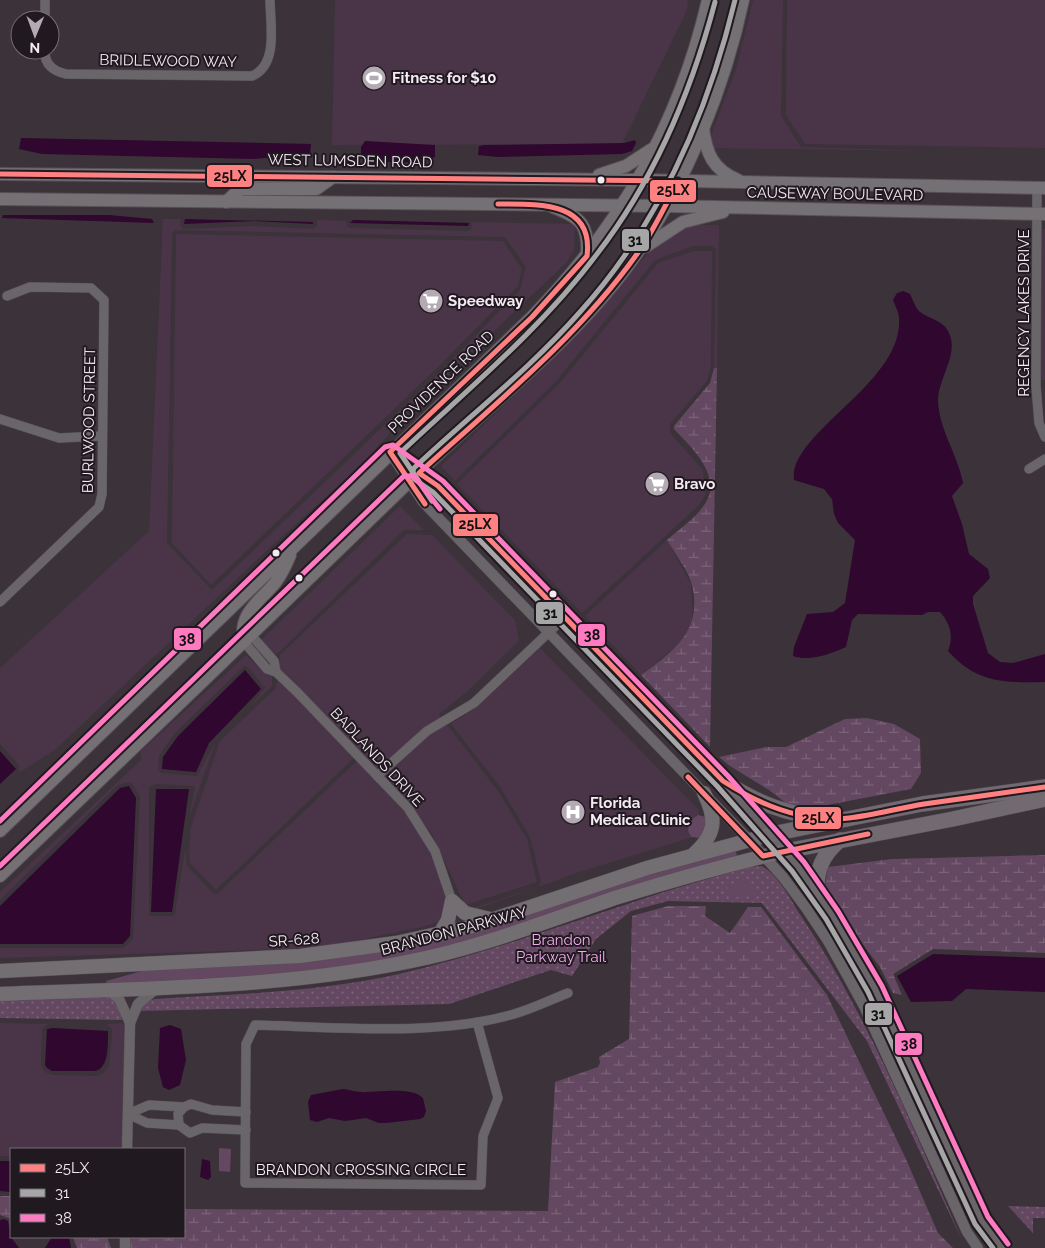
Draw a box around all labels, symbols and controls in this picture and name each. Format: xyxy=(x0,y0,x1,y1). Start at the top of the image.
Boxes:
north arrow xyxy=(10,10,60,60)
text: N xyxy=(29,40,40,56)
street label: BRIDLEWOOD WAY xyxy=(99,51,237,71)
sports icon: Fitness for $10 xyxy=(361,65,387,91)
place label: Fitness for $10 xyxy=(392,69,496,87)
street label: WEST LUMSDEN ROAD xyxy=(267,151,433,171)
line badge: 25LX xyxy=(206,164,253,188)
text: 25LX xyxy=(214,168,247,184)
unlabelled marker xyxy=(596,175,606,185)
line badge: 25LX xyxy=(649,179,697,203)
text: 25LX xyxy=(657,182,690,198)
street label: CAUSEWAY BOULEVARD xyxy=(747,183,924,205)
line badge: 31 xyxy=(621,228,650,252)
street label: REGENCY LAKES DRIVE xyxy=(1015,229,1033,397)
text: 31 xyxy=(628,232,642,248)
supermarket icon: Speedway xyxy=(418,288,444,314)
place label: Speedway xyxy=(448,292,524,310)
street label: PROVIDENCE ROAD xyxy=(384,327,498,437)
street label: BURLWOOD STREET xyxy=(79,347,99,493)
supermarket icon: Bravo xyxy=(644,471,670,497)
place label: Bravo xyxy=(674,475,715,493)
line badge: 25LX xyxy=(452,513,499,537)
text: 25LX xyxy=(459,516,492,532)
unlabelled marker xyxy=(271,548,281,558)
unlabelled marker xyxy=(294,573,304,583)
unlabelled marker xyxy=(548,589,558,599)
line badge: 31 xyxy=(535,601,564,625)
text: 31 xyxy=(543,605,557,621)
line badge: 38 xyxy=(577,623,606,647)
line badge: 38 xyxy=(173,627,202,651)
text: 38 xyxy=(584,627,600,643)
text: 38 xyxy=(179,631,195,647)
street label: BADLANDS DRIVE xyxy=(327,704,427,810)
place label: Florida Medical Clinic xyxy=(590,794,691,829)
hospital icon: Florida Medical Clinic xyxy=(560,799,586,825)
line badge: 25LX xyxy=(794,806,842,830)
text: 25LX xyxy=(802,810,835,826)
street label: BRANDON PARKWAY xyxy=(379,903,529,959)
street label: SR-628 xyxy=(268,929,320,951)
park label: Brandon Parkway Trail xyxy=(516,931,607,966)
line badge: 31 xyxy=(864,1002,893,1026)
text: 31 xyxy=(871,1006,885,1022)
line badge: 38 xyxy=(894,1032,923,1056)
text: 38 xyxy=(901,1036,917,1052)
legend xyxy=(10,1148,185,1238)
text: 25LX xyxy=(55,1159,90,1177)
street label: BRANDON CROSSING CIRCLE xyxy=(256,1161,466,1179)
text: 31 xyxy=(55,1184,70,1202)
text: 38 xyxy=(55,1209,72,1227)

